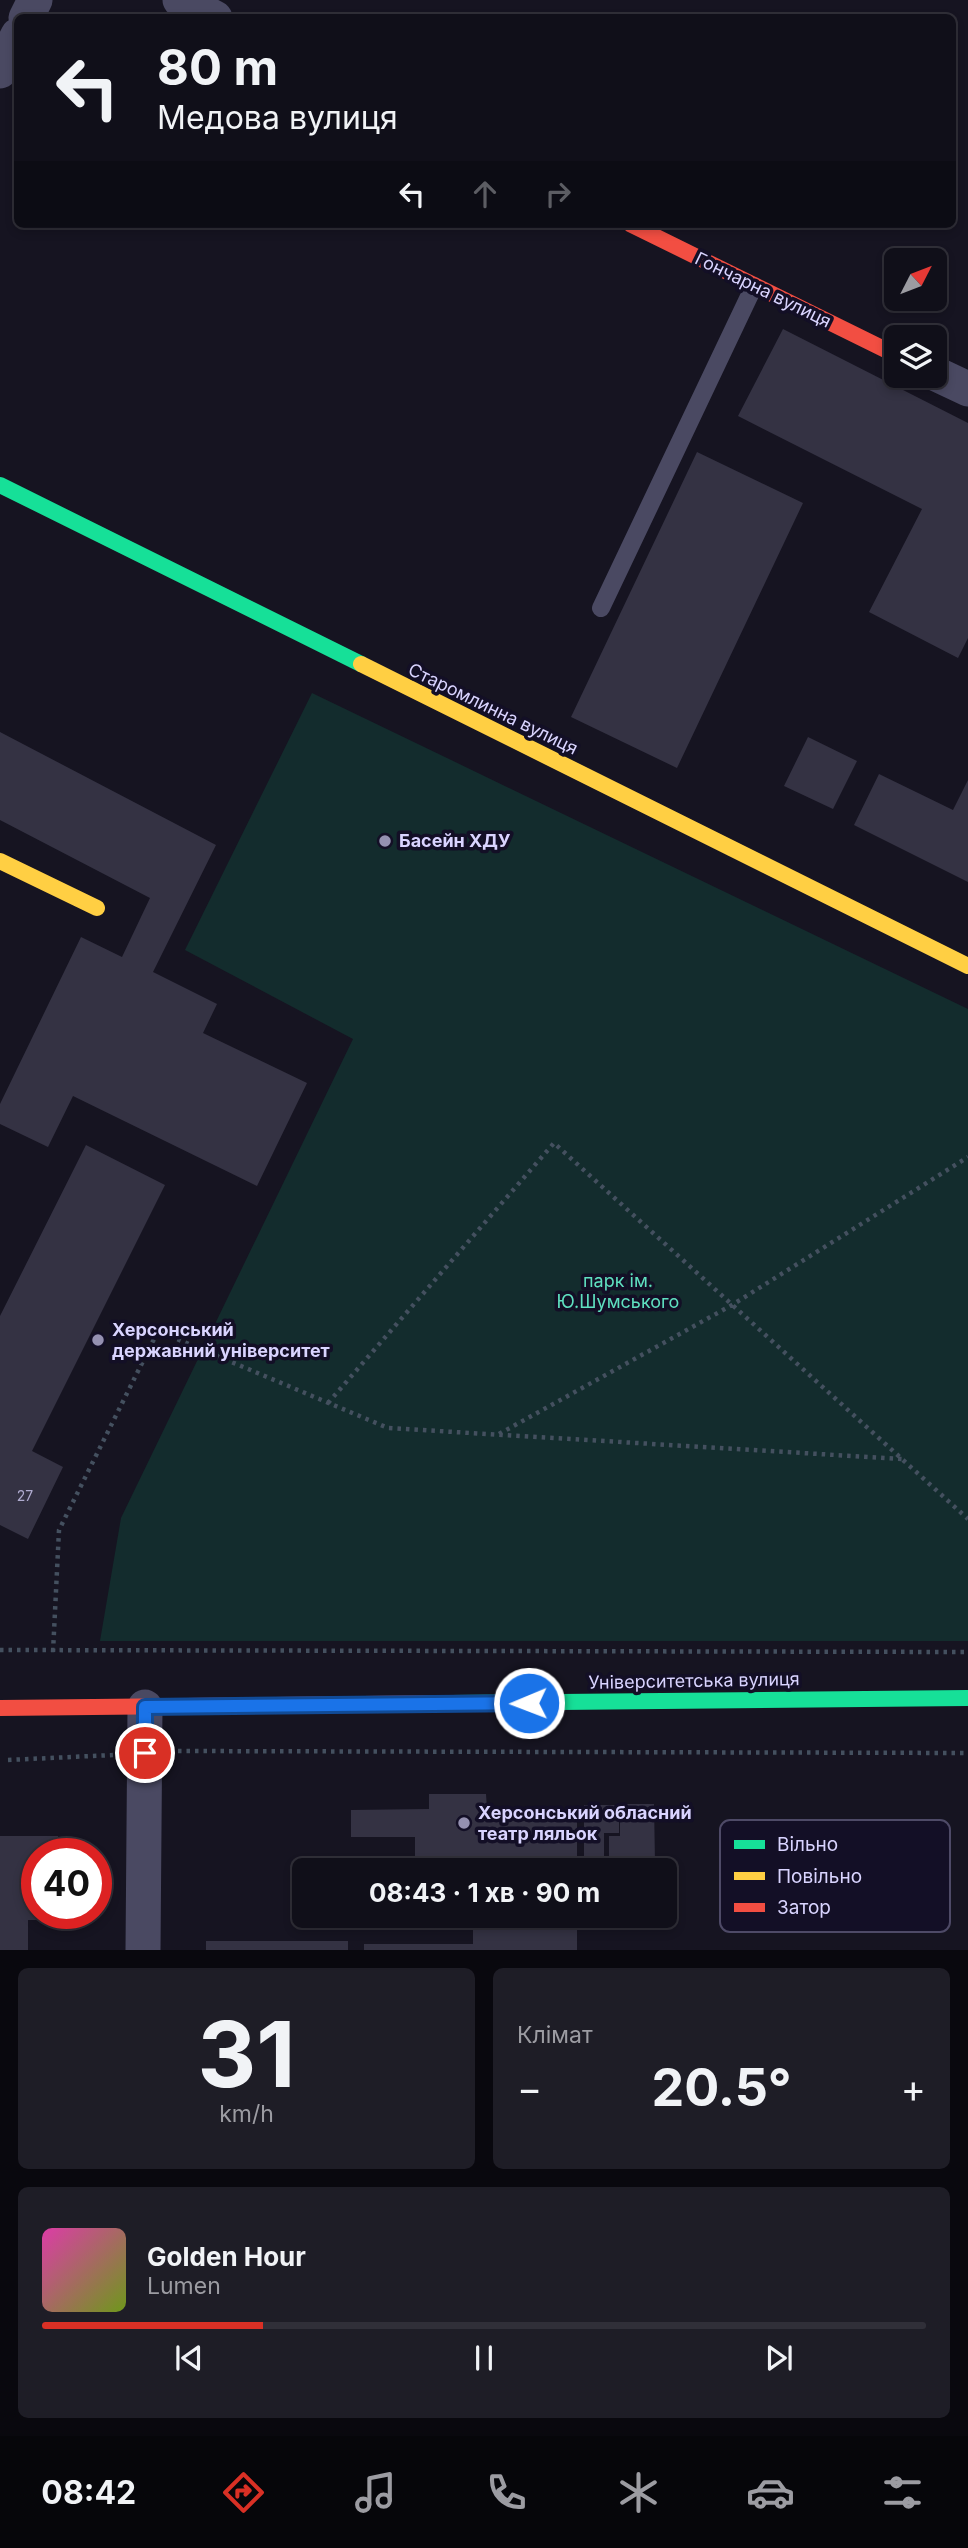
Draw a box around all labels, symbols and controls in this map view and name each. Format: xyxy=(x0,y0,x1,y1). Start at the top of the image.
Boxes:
text: 80 m xyxy=(157,38,278,97)
icon: left xyxy=(42,42,133,133)
text: Медова вулиця xyxy=(157,98,398,137)
icon: left xyxy=(393,175,431,213)
icon: ahead xyxy=(466,175,504,213)
icon: right xyxy=(539,175,577,213)
street label: Гончарна вулиця xyxy=(692,247,835,332)
north arrow xyxy=(884,248,947,312)
map controls xyxy=(884,248,947,388)
button: layers xyxy=(884,325,947,388)
street label: Старомлинна вулиця xyxy=(405,658,581,759)
place label: Басейн ХДУ xyxy=(399,830,511,851)
marker: Басейн ХДУ xyxy=(377,833,393,849)
park label: парк ім. Ю.Шумського xyxy=(557,1270,679,1312)
place label: Херсонський державний університет xyxy=(112,1319,330,1361)
marker: Херсонський державний університет xyxy=(90,1332,106,1348)
house number: 27 xyxy=(17,1487,33,1504)
position arrow xyxy=(492,1666,566,1740)
street label: Університетська вулиця xyxy=(588,1668,800,1693)
pin xyxy=(115,1723,175,1783)
icon: arrive xyxy=(126,1734,164,1772)
place label: Херсонський обласний театр ляльок xyxy=(478,1802,692,1844)
marker: Херсонський обласний театр ляльок xyxy=(456,1815,472,1831)
legend xyxy=(720,1820,950,1932)
text: Вільно xyxy=(777,1833,838,1856)
speed limit sign: 40 xyxy=(21,1838,112,1929)
text: Повільно xyxy=(777,1865,862,1888)
text: 08:43 · 1 хв · 90 m xyxy=(369,1877,600,1908)
text: Затор xyxy=(777,1896,831,1919)
text: 31 xyxy=(198,1999,295,2109)
text: Клімат xyxy=(517,2021,593,2049)
text: 20.5° xyxy=(651,2056,792,2119)
text: − xyxy=(517,2065,542,2111)
text: + xyxy=(901,2065,926,2111)
text: km/h xyxy=(219,2100,274,2128)
text: Golden Hour xyxy=(147,2241,306,2272)
text: Lumen xyxy=(147,2272,221,2300)
icon: previous xyxy=(170,2339,208,2377)
icon: pause xyxy=(465,2339,503,2377)
icon: next xyxy=(760,2339,798,2377)
icon: directions xyxy=(219,2468,268,2517)
icon: music xyxy=(351,2468,400,2517)
icon: phone xyxy=(482,2468,531,2517)
icon: climate xyxy=(614,2468,663,2517)
icon: car xyxy=(746,2468,795,2517)
icon: filters xyxy=(878,2468,927,2517)
text: 08:42 xyxy=(41,2473,136,2512)

